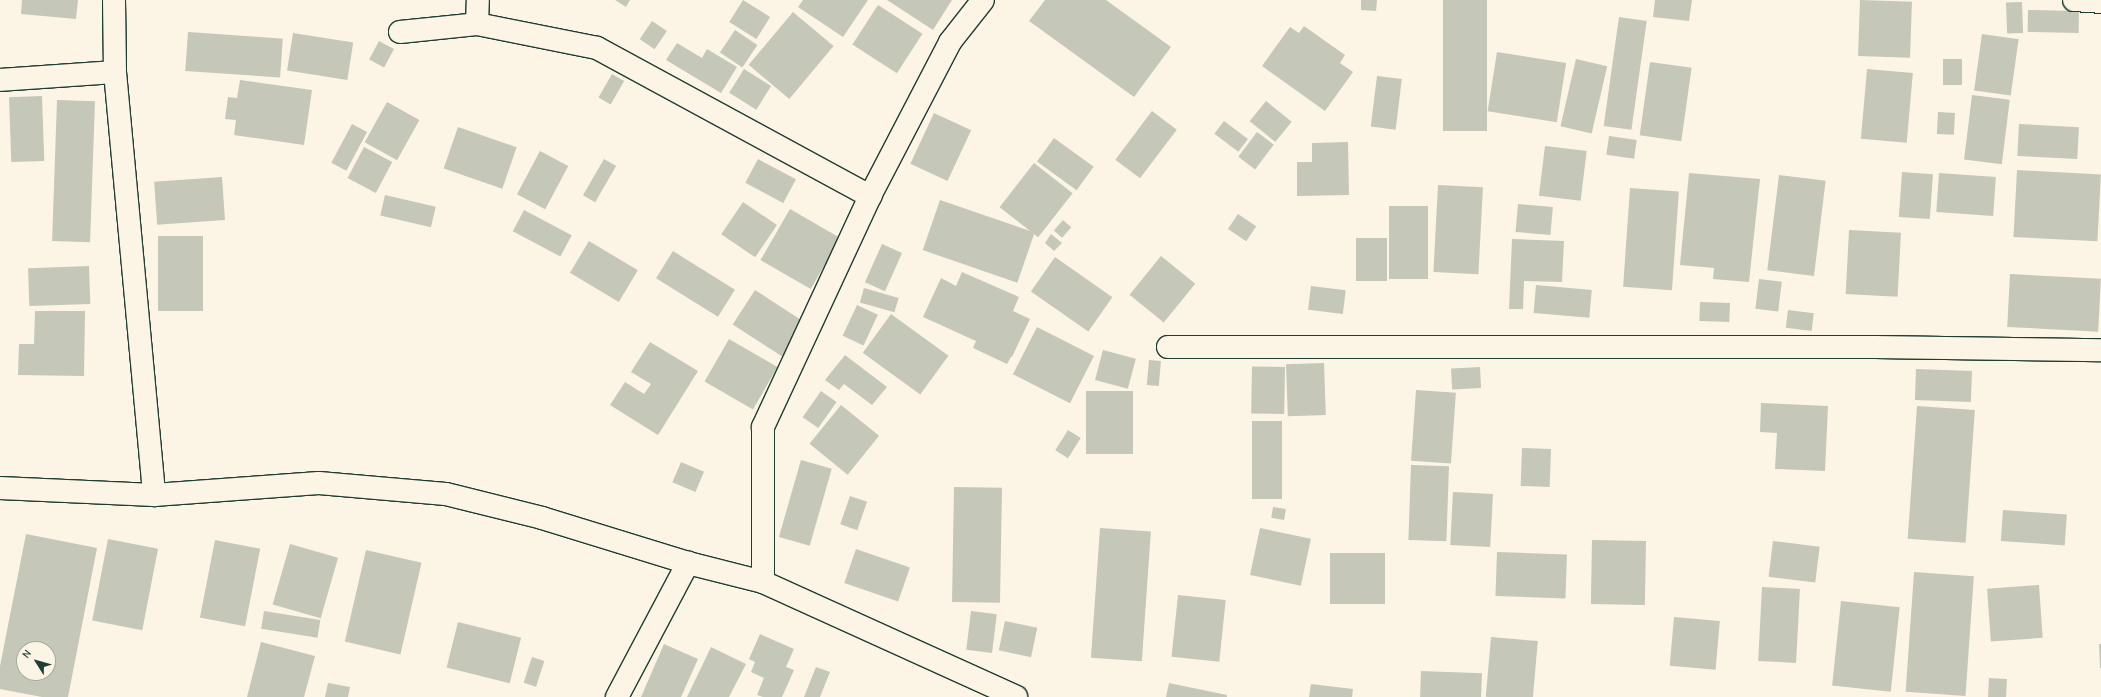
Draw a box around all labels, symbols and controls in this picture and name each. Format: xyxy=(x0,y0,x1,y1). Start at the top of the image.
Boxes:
north arrow xyxy=(16,641,56,681)
text: N xyxy=(19,647,34,661)

